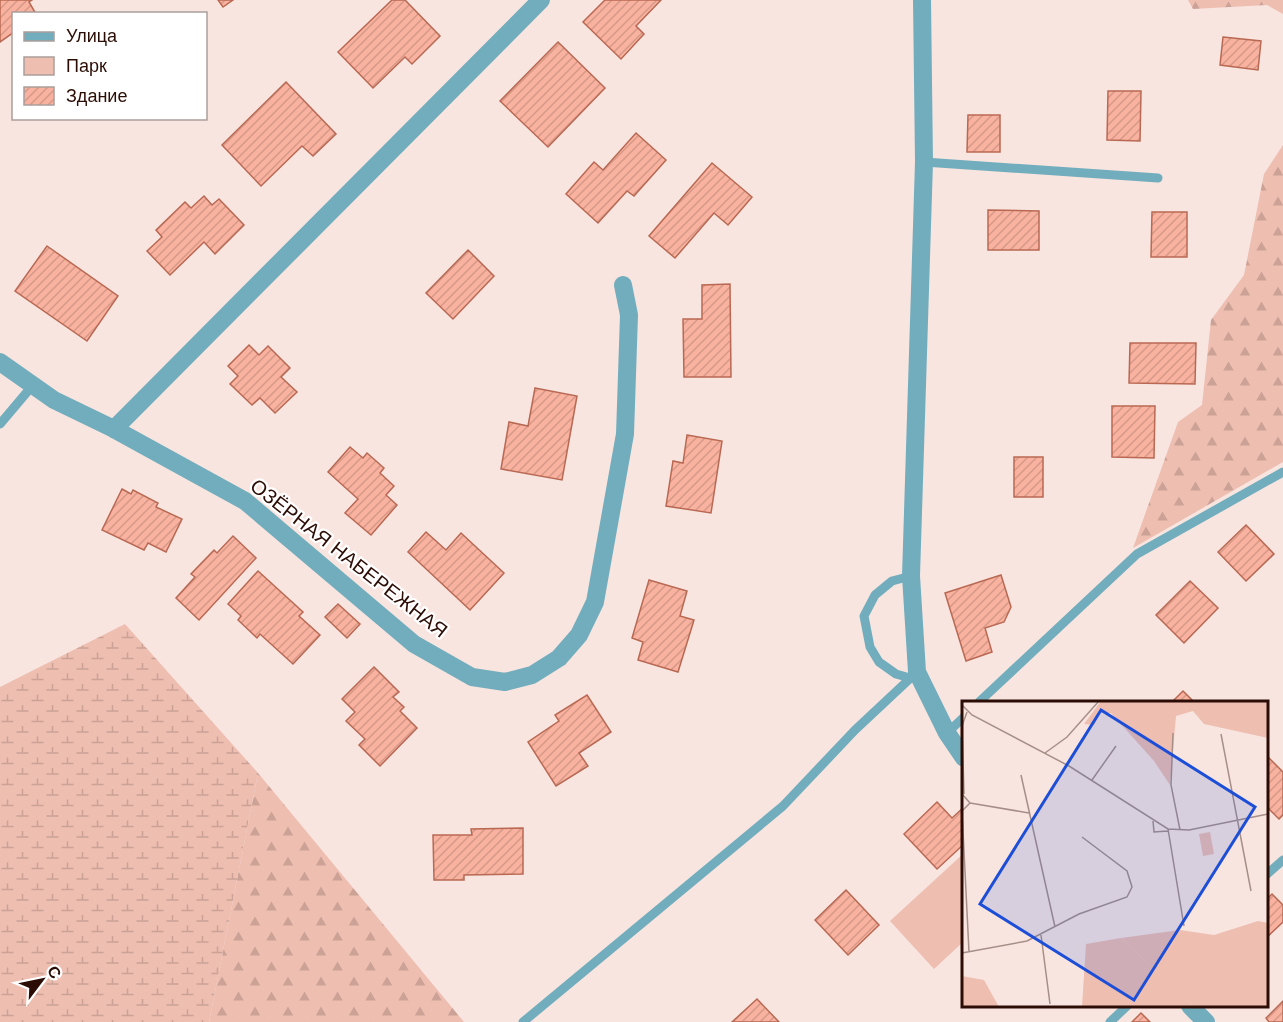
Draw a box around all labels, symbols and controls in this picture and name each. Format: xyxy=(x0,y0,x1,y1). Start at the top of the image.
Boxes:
legend xyxy=(12,12,207,120)
text: Улица xyxy=(66,26,118,46)
text: Парк xyxy=(66,56,107,76)
text: Здание xyxy=(66,86,127,106)
street label: ОЗЁРНАЯ НАБЕРЕЖНАЯ xyxy=(246,474,452,642)
inset map xyxy=(962,701,1268,1007)
north arrow xyxy=(12,950,72,1010)
text: С xyxy=(44,963,65,982)

